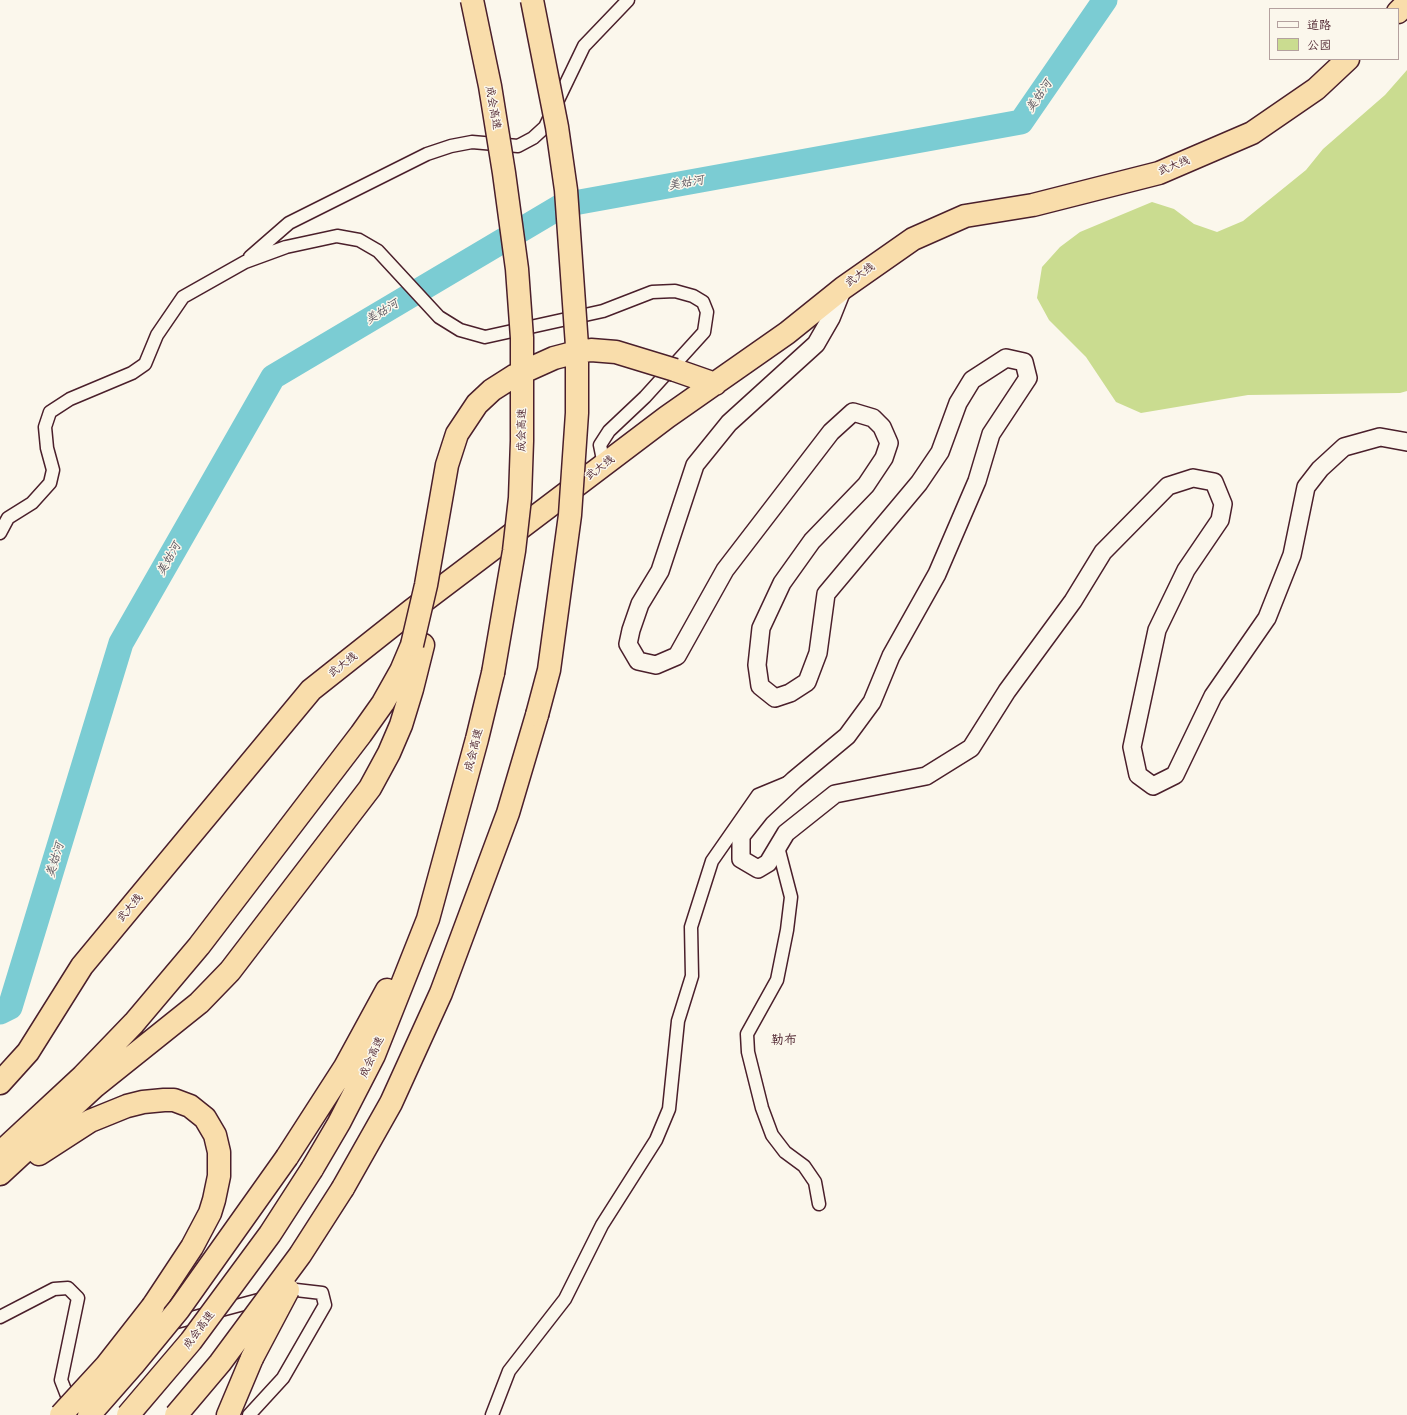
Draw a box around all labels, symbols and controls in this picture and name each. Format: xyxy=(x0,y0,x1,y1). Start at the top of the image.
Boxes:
legend xyxy=(1269,8,1399,60)
text: 道路 xyxy=(1307,15,1331,33)
text: 公园 xyxy=(1307,35,1331,53)
water label: 美姑河 xyxy=(1023,77,1055,115)
street label: 成会高速 xyxy=(483,85,503,131)
street label: 武大线 xyxy=(1156,154,1192,178)
water label: 美姑河 xyxy=(667,173,705,193)
street label: 武大线 xyxy=(843,260,877,290)
water label: 美姑河 xyxy=(363,297,401,327)
street label: 成会高速 xyxy=(515,408,529,452)
street label: 武大线 xyxy=(583,453,617,483)
water label: 美姑河 xyxy=(154,540,184,578)
street label: 武大线 xyxy=(326,650,360,680)
street label: 成会高速 xyxy=(462,727,486,773)
water label: 美姑河 xyxy=(43,841,67,879)
street label: 武大线 xyxy=(114,891,146,925)
district label: 勒布 xyxy=(771,1032,797,1048)
street label: 成会高速 xyxy=(357,1034,387,1080)
street label: 成会高速 xyxy=(180,1308,218,1352)

